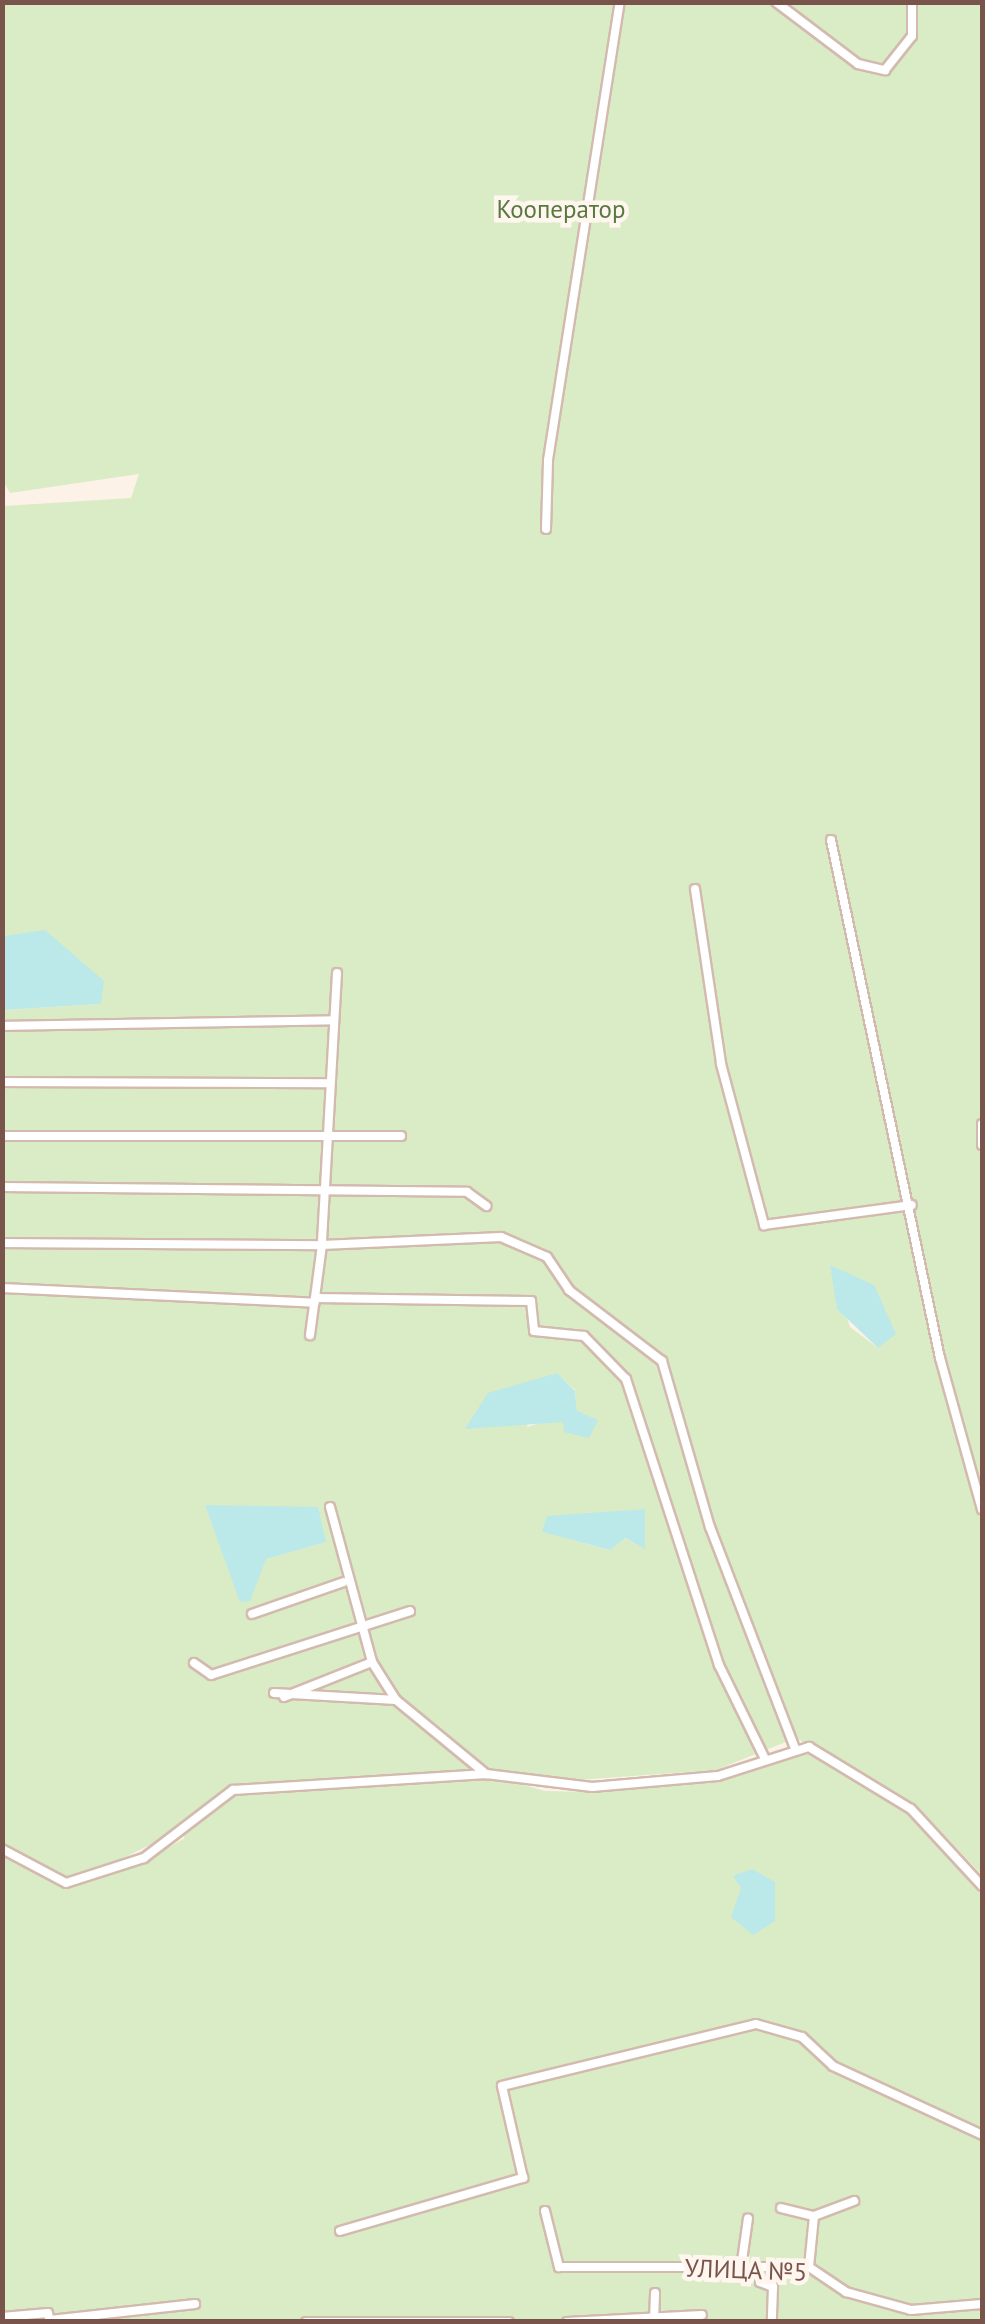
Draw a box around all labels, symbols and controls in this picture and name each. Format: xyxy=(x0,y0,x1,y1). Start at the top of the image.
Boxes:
park label: Кооператор xyxy=(497,194,625,224)
street label: УЛИЦА №5 xyxy=(684,2253,808,2287)

